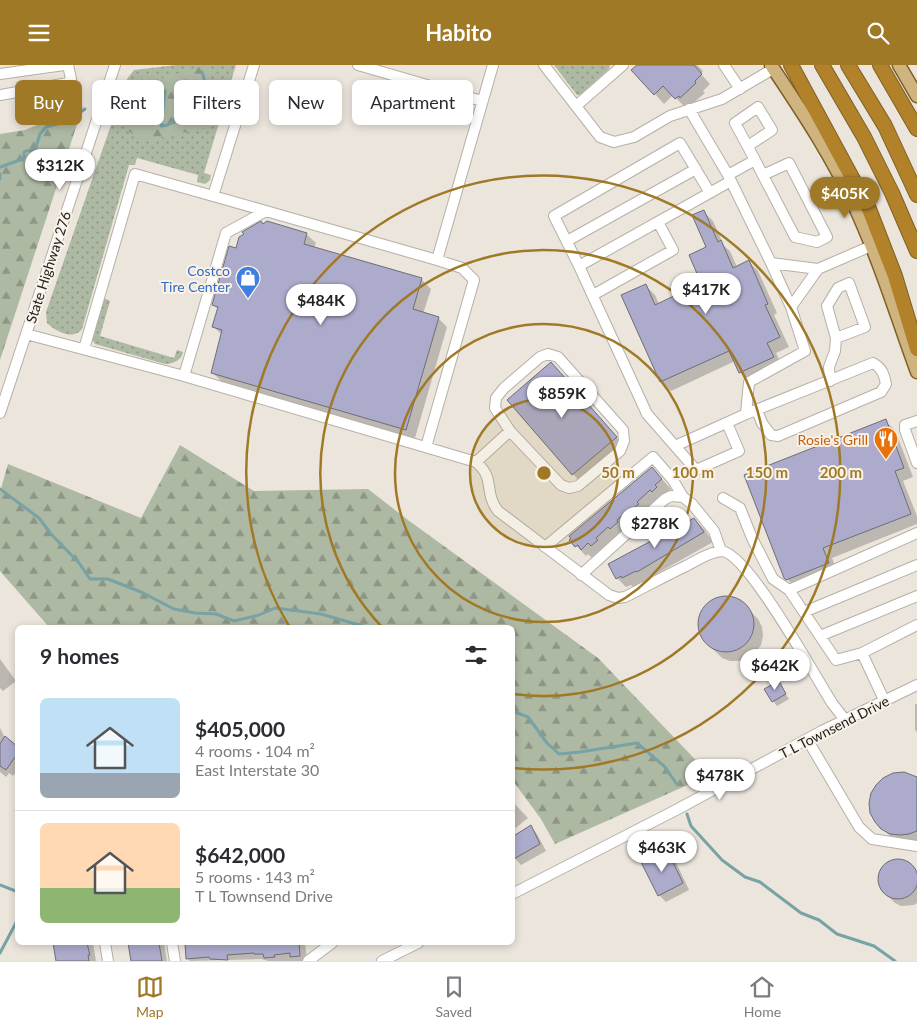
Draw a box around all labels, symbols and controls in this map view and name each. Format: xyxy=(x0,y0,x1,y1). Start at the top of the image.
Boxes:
icon: menu xyxy=(25,19,53,47)
text: Habito xyxy=(425,19,492,46)
icon: search xyxy=(864,19,892,47)
chip: Buy xyxy=(15,80,82,125)
chip: Rent xyxy=(92,80,164,125)
chip: Filters xyxy=(174,80,259,125)
chip: New xyxy=(269,80,342,125)
chip: Apartment xyxy=(352,80,473,125)
pin: $312K xyxy=(25,149,95,191)
text: $312K xyxy=(36,155,84,174)
pin: $405K xyxy=(810,177,880,219)
text: $405K xyxy=(821,183,869,202)
street label: State Highway 276 xyxy=(22,209,74,325)
place label: Costco Tire Center xyxy=(161,262,230,295)
shop icon: Costco Tire Center xyxy=(235,265,261,299)
pin: $417K xyxy=(671,273,741,315)
text: $417K xyxy=(682,279,730,298)
pin: $484K xyxy=(286,283,356,326)
text: $484K xyxy=(297,290,345,309)
pin: $859K xyxy=(527,377,597,419)
text: $859K xyxy=(538,383,586,402)
restaurant icon: Rosie's Grill xyxy=(873,426,899,460)
place label: Rosie's Grill xyxy=(798,431,868,448)
text: 50 m xyxy=(601,463,635,481)
text: 100 m xyxy=(672,463,714,481)
text: 150 m xyxy=(746,463,788,481)
text: 200 m xyxy=(820,463,862,481)
centre of rings xyxy=(535,464,553,482)
pin: $278K xyxy=(620,507,690,549)
text: $278K xyxy=(631,513,679,532)
icon: filters xyxy=(462,641,490,669)
text: 9 homes xyxy=(40,643,119,668)
pin: $642K xyxy=(740,649,810,691)
text: $642K xyxy=(751,655,799,674)
street label: T L Townsend Drive xyxy=(776,692,892,762)
text: $405,000 xyxy=(195,716,285,741)
icon: home xyxy=(80,718,140,778)
text: 4 rooms · 104 m² xyxy=(195,741,315,760)
pin: $478K xyxy=(685,759,755,801)
text: East Interstate 30 xyxy=(195,760,319,779)
text: $478K xyxy=(696,765,744,784)
pin: $463K xyxy=(627,831,697,873)
text: $463K xyxy=(638,837,686,856)
text: $642,000 xyxy=(195,842,285,867)
icon: home xyxy=(80,843,140,903)
text: 5 rooms · 143 m² xyxy=(195,867,315,886)
text: T L Townsend Drive xyxy=(195,886,333,905)
tab: Map xyxy=(136,973,164,1020)
tab: Saved xyxy=(436,973,472,1020)
tab: Home xyxy=(744,973,781,1020)

